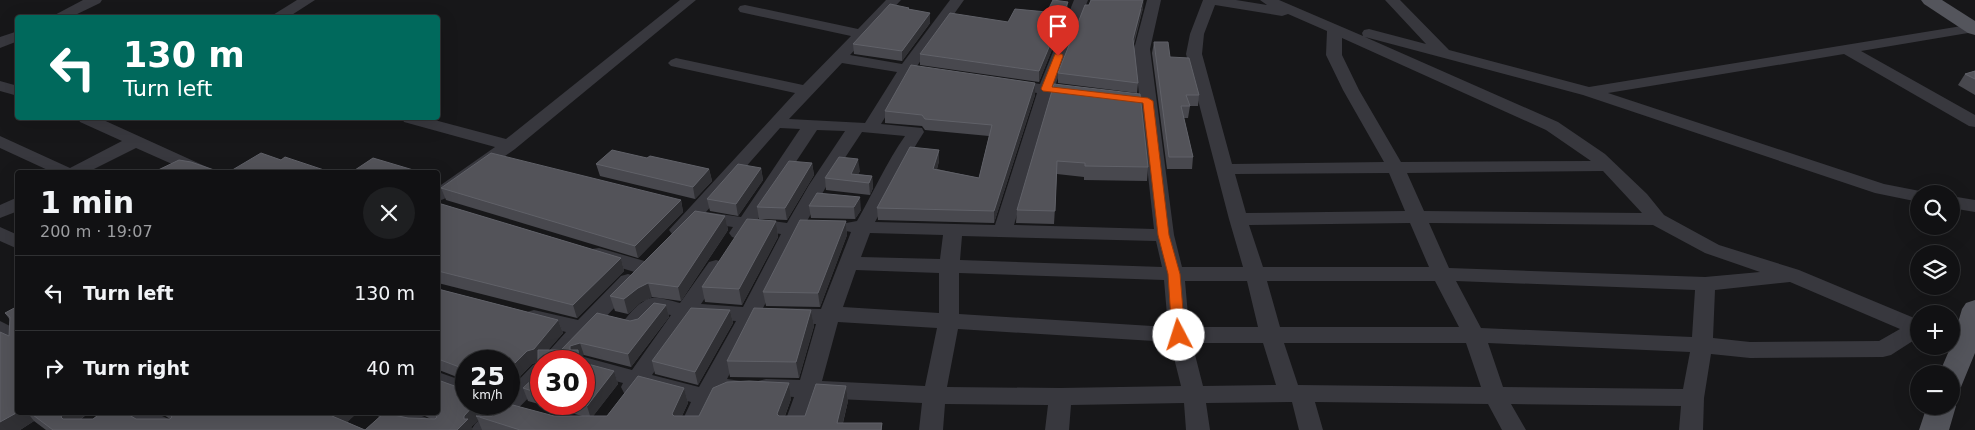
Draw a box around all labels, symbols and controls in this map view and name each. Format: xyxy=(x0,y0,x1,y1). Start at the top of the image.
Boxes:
pin xyxy=(1037,5,1079,56)
icon: arrive xyxy=(1044,12,1072,40)
icon: left xyxy=(40,35,105,100)
text: 130 m xyxy=(123,35,245,75)
text: Turn left xyxy=(123,76,212,101)
text: 1 min xyxy=(40,185,134,220)
map controls xyxy=(1910,185,1960,415)
button: search xyxy=(1910,185,1960,235)
button: close xyxy=(363,187,415,239)
text: 200 m · 19:07 xyxy=(40,222,153,241)
button: layers xyxy=(1910,245,1960,295)
icon: left xyxy=(40,279,68,307)
text: Turn left xyxy=(83,282,174,304)
text: 130 m xyxy=(354,282,415,304)
button: + xyxy=(1910,305,1960,355)
position arrow xyxy=(1152,308,1204,360)
speed limit sign: 30 xyxy=(530,350,595,415)
icon: right xyxy=(40,354,68,382)
text: Turn right xyxy=(83,357,189,379)
text: 40 m xyxy=(366,357,415,379)
text: 25 xyxy=(470,362,505,391)
button: − xyxy=(1910,365,1960,415)
text: km/h xyxy=(472,388,503,402)

